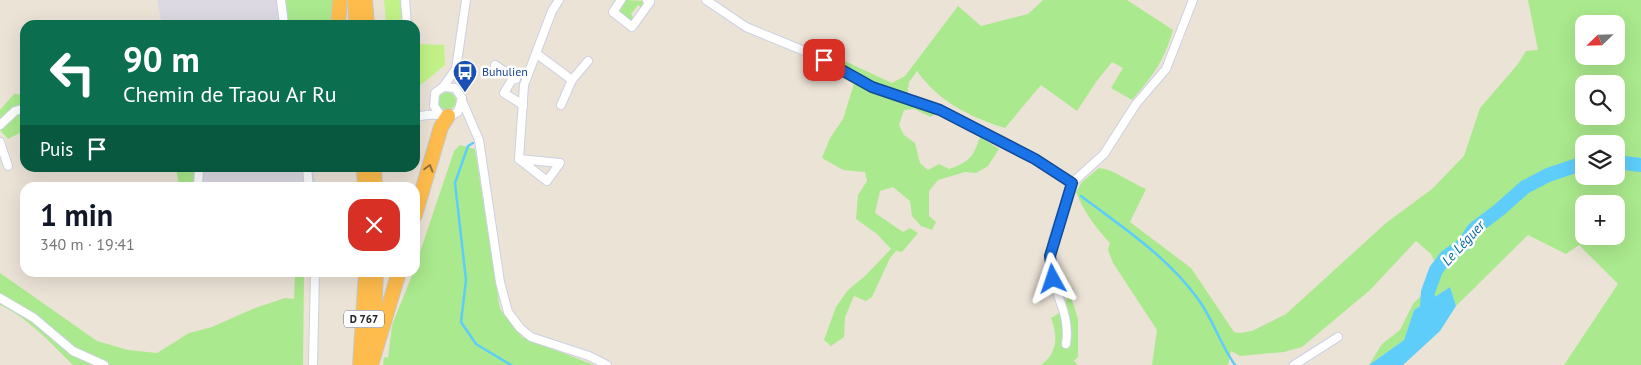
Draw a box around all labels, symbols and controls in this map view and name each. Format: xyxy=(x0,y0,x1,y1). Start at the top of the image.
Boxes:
north arrow xyxy=(1575,15,1625,65)
map controls xyxy=(1575,15,1625,245)
text: 90 m xyxy=(123,36,200,82)
pin xyxy=(803,39,845,81)
icon: left xyxy=(40,40,105,105)
icon: arrive xyxy=(810,46,838,74)
bus stop icon: Buhulien xyxy=(452,59,478,93)
place label: Buhulien xyxy=(482,64,528,79)
button: search xyxy=(1575,75,1625,125)
text: Chemin de Traou Ar Ru xyxy=(123,80,337,108)
icon: arrive xyxy=(83,135,111,163)
button: layers xyxy=(1575,135,1625,185)
text: Puis xyxy=(40,137,73,161)
one-way arrow xyxy=(423,165,433,173)
text: 1 min xyxy=(40,195,113,234)
button: + xyxy=(1575,195,1625,245)
button: close xyxy=(348,199,400,251)
water label: Le Léguer xyxy=(1438,216,1489,269)
text: 340 m · 19:41 xyxy=(40,234,135,254)
position arrow xyxy=(1026,252,1078,304)
road number: D 767 xyxy=(344,310,384,328)

